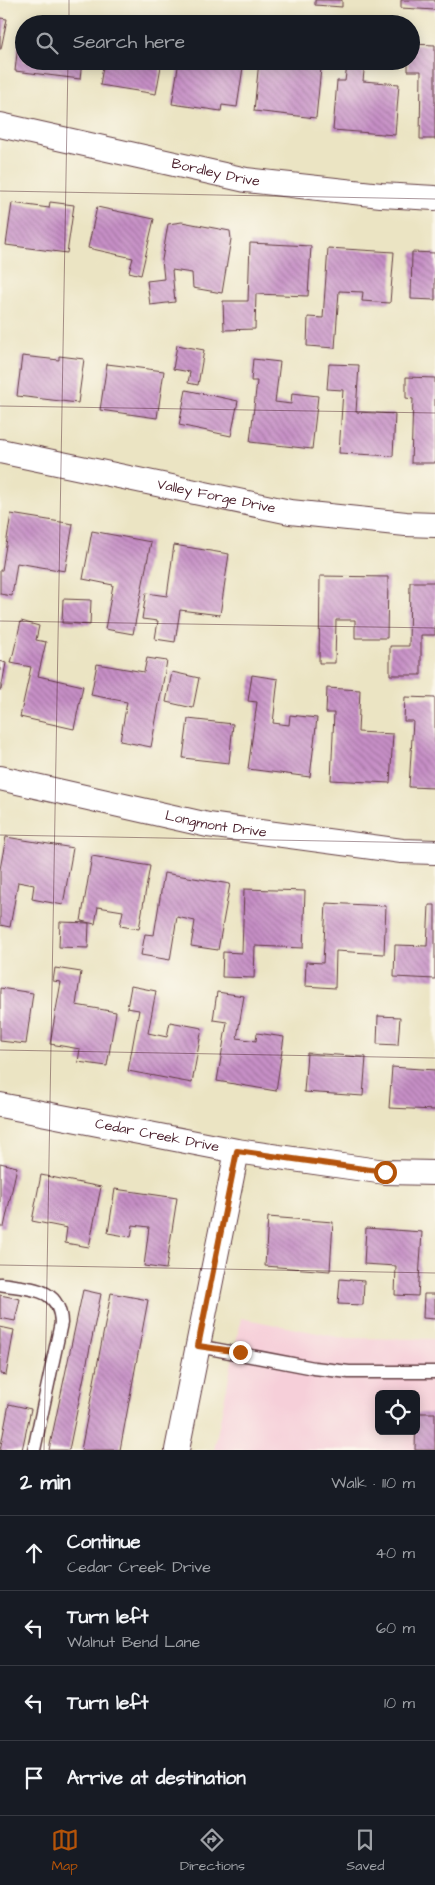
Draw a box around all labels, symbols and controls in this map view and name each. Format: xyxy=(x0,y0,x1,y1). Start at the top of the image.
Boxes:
search box xyxy=(15,15,420,70)
icon: search xyxy=(33,29,61,57)
text: Search here xyxy=(73,29,185,56)
street label: Bordley Drive xyxy=(170,154,261,192)
street label: Valley Forge Drive xyxy=(155,474,278,519)
street label: Longmont Drive xyxy=(163,806,268,843)
street label: Cedar Creek Drive xyxy=(93,1114,221,1157)
route start xyxy=(374,1161,397,1184)
route end xyxy=(229,1341,252,1364)
map controls xyxy=(375,1390,420,1435)
button: locate xyxy=(375,1390,420,1435)
text: 2 min xyxy=(20,1468,70,1497)
text: Walk · 110 m xyxy=(331,1472,415,1494)
text: Continue xyxy=(67,1529,141,1556)
icon: ahead xyxy=(20,1539,48,1567)
text: 40 m xyxy=(375,1542,415,1564)
text: Cedar Creek Drive xyxy=(67,1556,211,1578)
text: Turn left xyxy=(67,1604,148,1631)
icon: left xyxy=(20,1614,48,1642)
text: 60 m xyxy=(376,1617,415,1639)
text: Walnut Bend Lane xyxy=(67,1631,200,1653)
icon: left xyxy=(20,1689,48,1717)
text: Turn left xyxy=(67,1690,148,1717)
text: 10 m xyxy=(384,1692,415,1714)
icon: arrive xyxy=(20,1764,48,1792)
text: Arrive at destination xyxy=(67,1765,246,1792)
tab: Map xyxy=(51,1826,79,1876)
tab: Directions xyxy=(180,1826,245,1876)
tab: Saved xyxy=(346,1826,384,1876)

